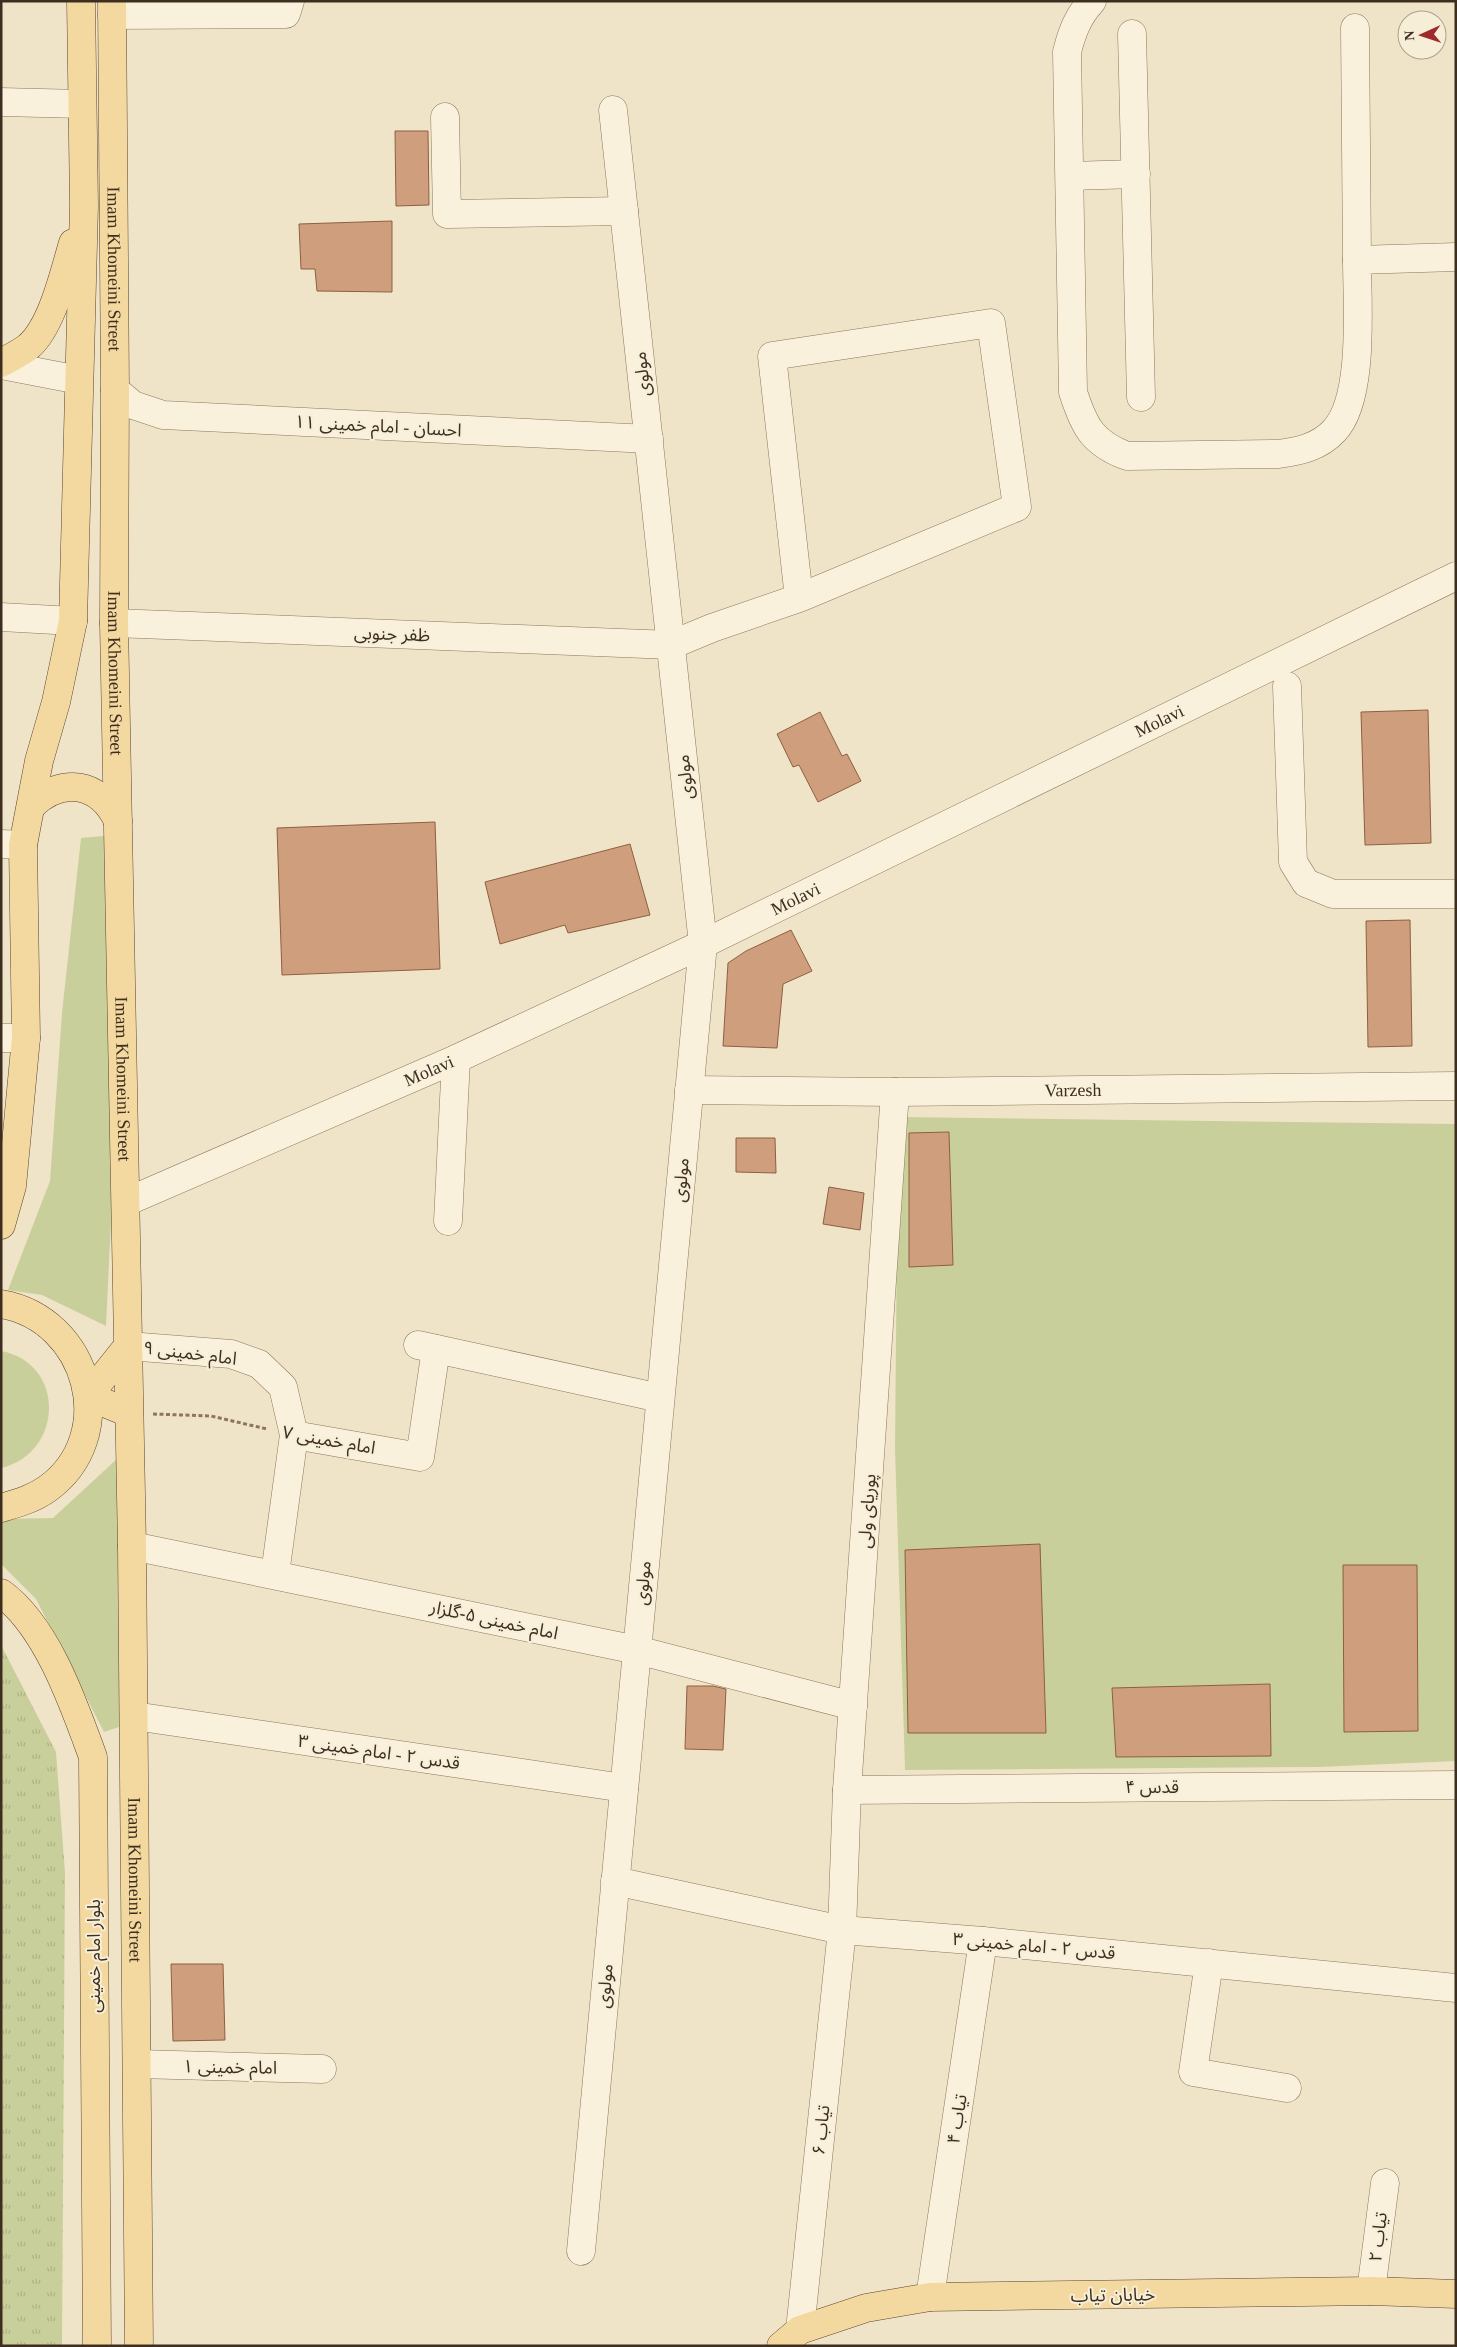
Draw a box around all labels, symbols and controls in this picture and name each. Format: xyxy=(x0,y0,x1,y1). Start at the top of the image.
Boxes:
north arrow xyxy=(1397,10,1447,60)
text: N xyxy=(1402,30,1417,41)
street label: Imam Khomeini Street xyxy=(103,186,125,352)
street label: مولوی xyxy=(630,351,655,397)
street label: احسان - امام خمینی ۱۱ xyxy=(294,412,462,444)
street label: Imam Khomeini Street xyxy=(104,590,127,756)
street label: ظفر جنوبی xyxy=(354,623,430,646)
street label: Molavi xyxy=(1132,701,1187,741)
street label: مولوی xyxy=(673,754,698,800)
street label: Molavi xyxy=(768,878,823,919)
street label: Imam Khomeini Street xyxy=(111,996,134,1162)
street label: Molavi xyxy=(401,1051,457,1090)
street label: Varzesh xyxy=(1044,1080,1102,1100)
street label: مولوی xyxy=(669,1157,694,1203)
street label: امام خمینی ۹ xyxy=(142,1337,238,1373)
street label: امام خمینی ۷ xyxy=(280,1422,377,1462)
street label: پوریای ولی xyxy=(854,1473,881,1549)
street label: مولوی xyxy=(631,1560,656,1606)
street label: امام خمینی ۵-گلزار xyxy=(426,1596,560,1647)
street label: قدس ۲ - امام خمینی ۳ xyxy=(296,1731,461,1777)
street label: قدس ۴ xyxy=(1125,1777,1179,1798)
street label: Imam Khomeini Street xyxy=(124,1797,146,1962)
street label: بلوار امام خمینی xyxy=(84,1899,108,2013)
street label: قدس ۲ - امام خمینی ۳ xyxy=(951,1929,1116,1967)
street label: مولوی xyxy=(593,1963,618,2009)
street label: امام خمینی ۱ xyxy=(183,2056,277,2082)
street label: تیاب ۴ xyxy=(943,2093,971,2145)
street label: تیاب ۶ xyxy=(808,2104,834,2156)
street label: تیاب ۲ xyxy=(1365,2211,1391,2263)
street label: خیابان تیاب xyxy=(1070,2284,1156,2307)

